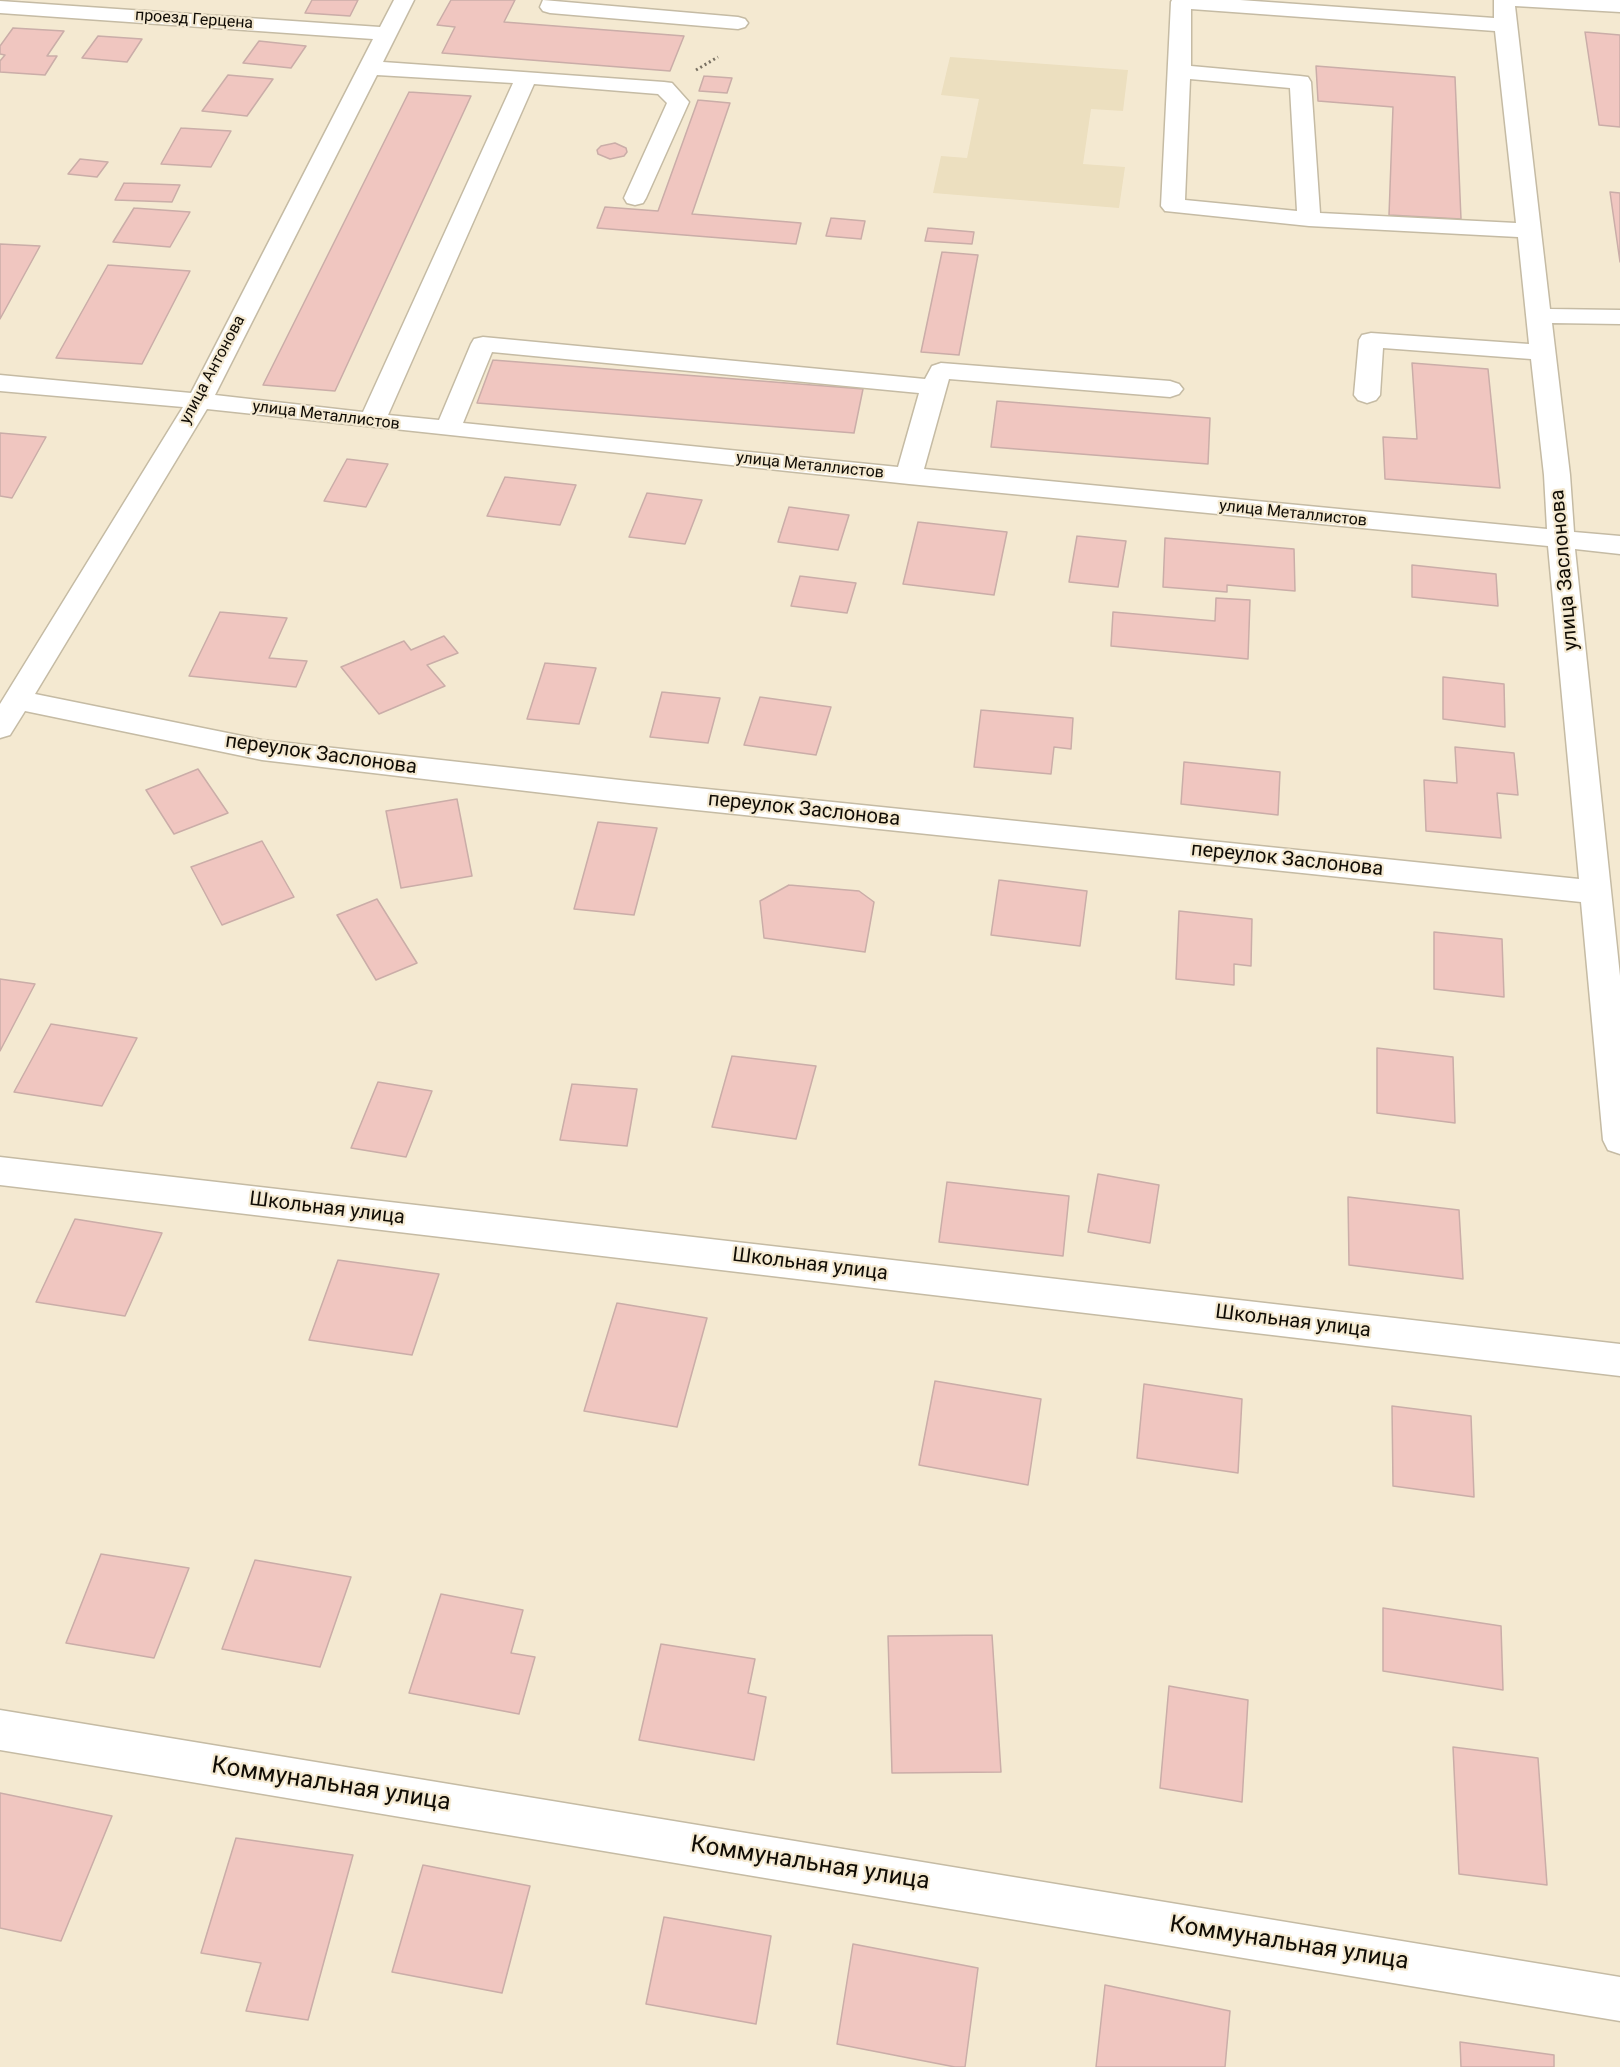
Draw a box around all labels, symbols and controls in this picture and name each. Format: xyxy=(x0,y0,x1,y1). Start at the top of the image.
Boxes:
street label: проезд Герцена xyxy=(134,6,254,34)
street label: улица Антонова xyxy=(176,312,250,428)
street label: улица Металлистов xyxy=(251,397,401,435)
street label: улица Металлистов xyxy=(735,449,885,483)
street label: улица Заслонова xyxy=(1546,489,1584,651)
street label: улица Металлистов xyxy=(1218,497,1368,531)
street label: переулок Заслонова xyxy=(224,730,418,780)
street label: переулок Заслонова xyxy=(707,788,901,832)
street label: переулок Заслонова xyxy=(1190,838,1384,882)
street label: Школьная улица xyxy=(248,1188,406,1230)
street label: Школьная улица xyxy=(731,1244,889,1286)
street label: Школьная улица xyxy=(1214,1301,1372,1343)
street label: Коммунальная улица xyxy=(210,1752,452,1818)
street label: Коммунальная улица xyxy=(689,1831,931,1897)
street label: Коммунальная улица xyxy=(1168,1911,1410,1977)

